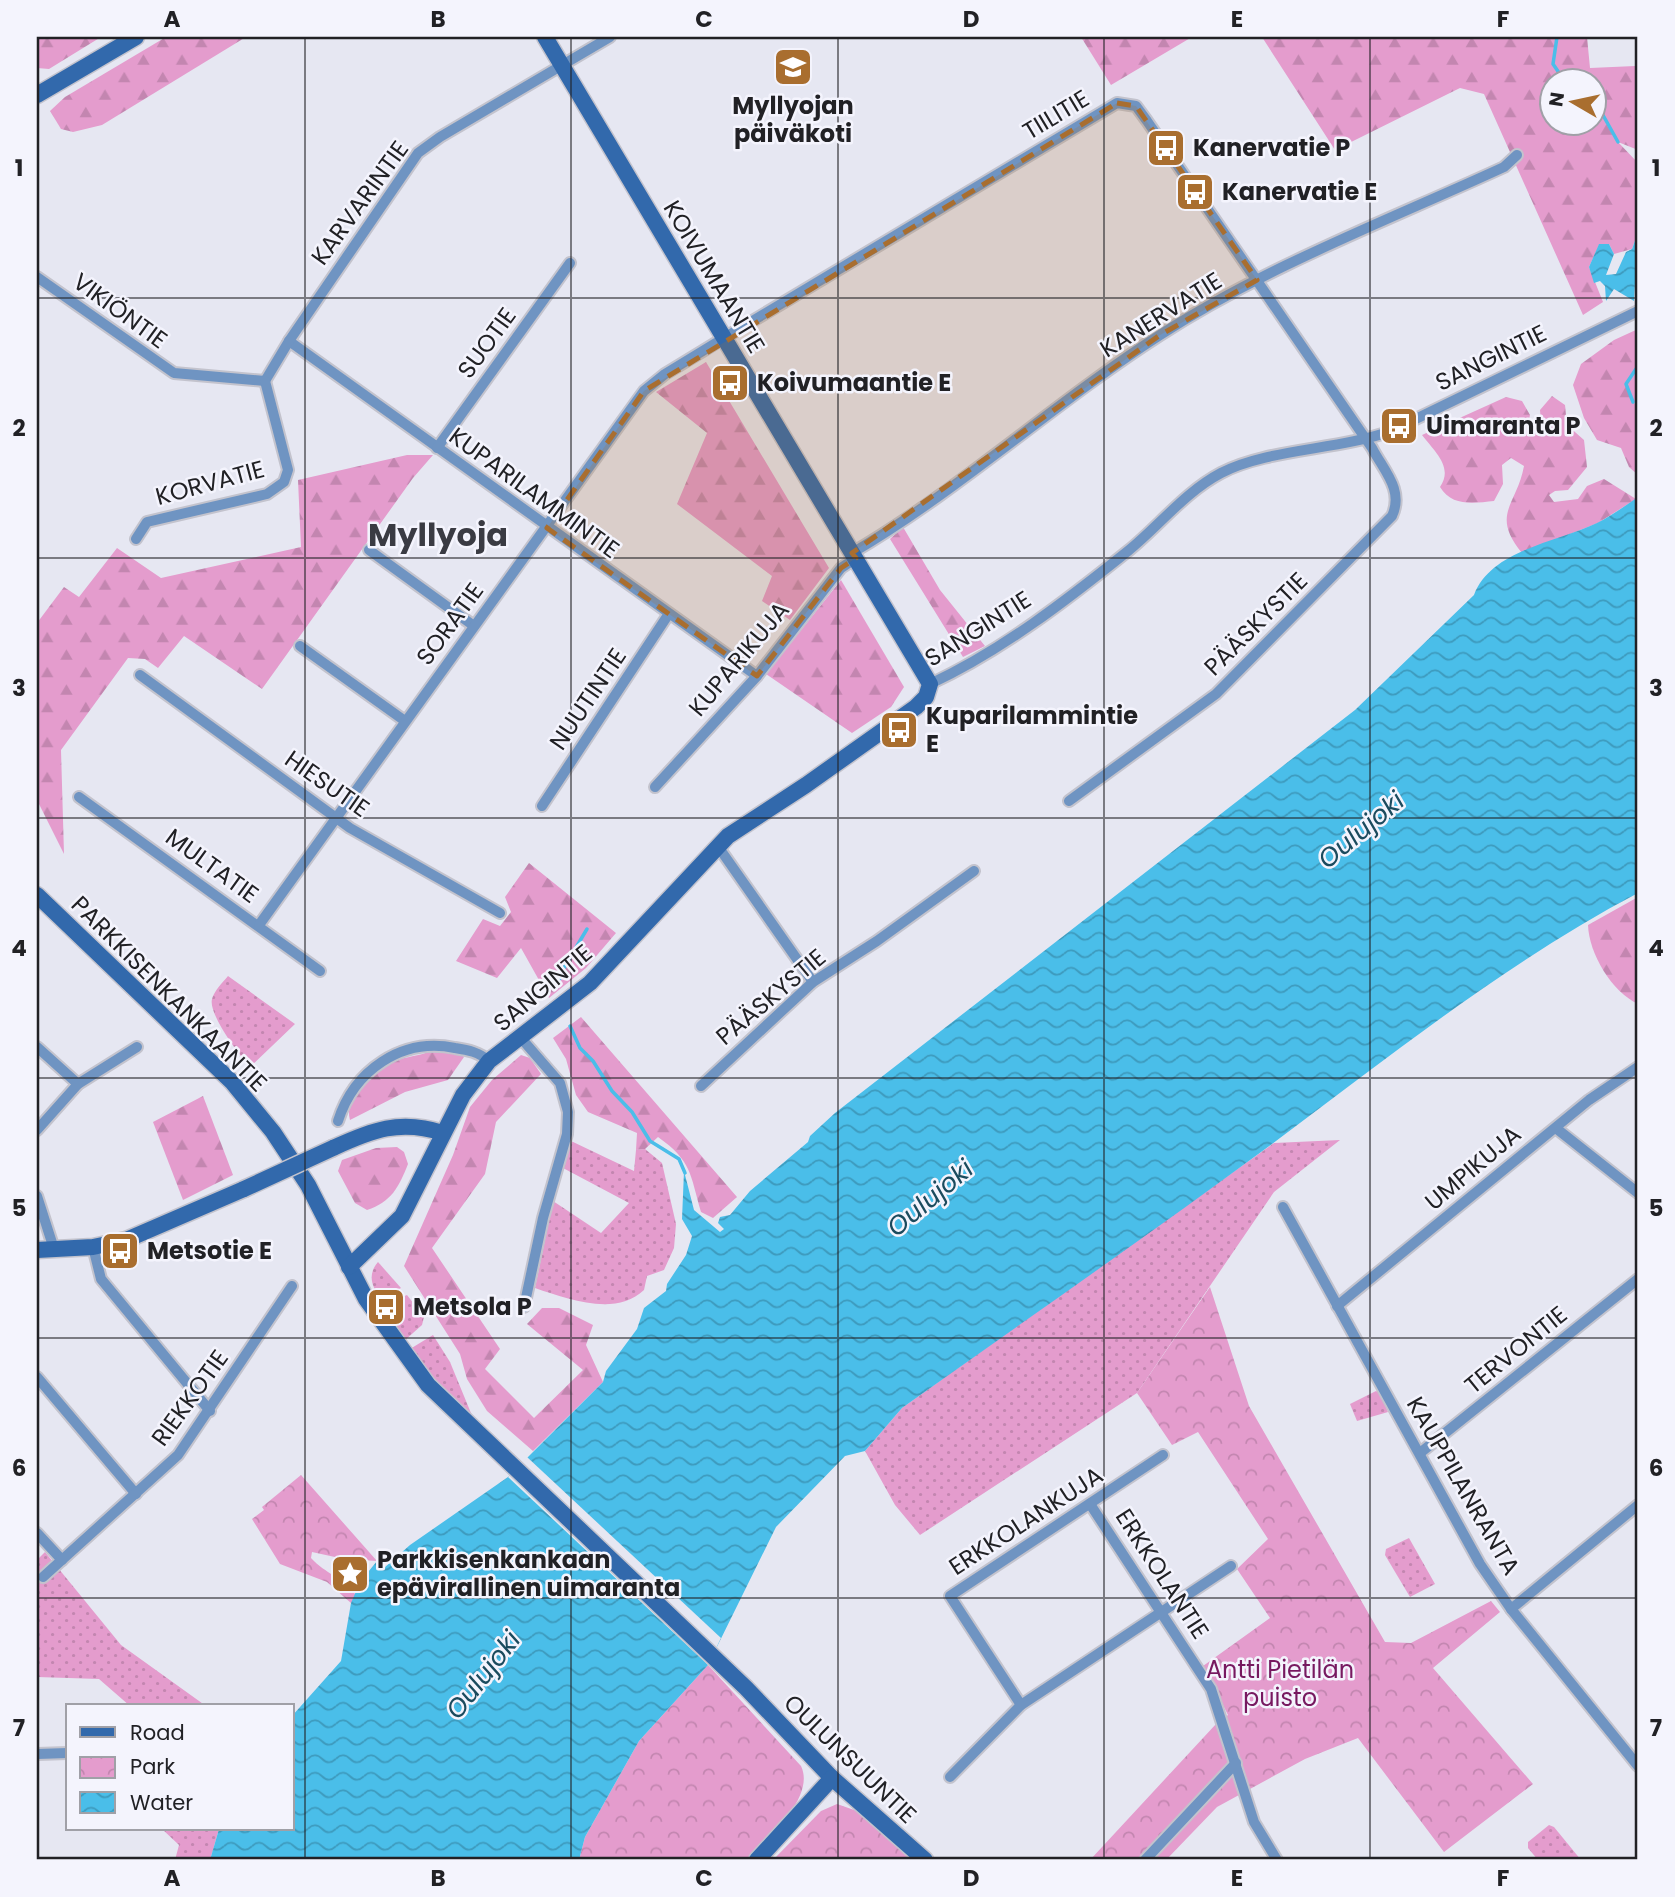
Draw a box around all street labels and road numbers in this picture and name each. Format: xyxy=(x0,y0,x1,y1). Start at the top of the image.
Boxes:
street label: TIILITIE xyxy=(1016,82,1095,147)
street label: KARVARINTIE xyxy=(303,134,416,272)
street label: KOIVUMAANTIE xyxy=(656,194,773,359)
street label: KANERVATIE xyxy=(1094,264,1228,365)
street label: VIKIÖNTIE xyxy=(66,265,174,356)
street label: SUOTIE xyxy=(450,301,524,385)
street label: SANGINTIE xyxy=(1430,316,1552,399)
street label: KUPARILAMMINTIE xyxy=(442,420,626,566)
street label: KORVATIE xyxy=(152,452,268,513)
street label: PÄÄSKYSTIE xyxy=(1197,565,1315,683)
street label: SORATIE xyxy=(408,576,491,672)
street label: SANGINTIE xyxy=(918,583,1037,674)
street label: KUPARIKUJA xyxy=(681,594,796,723)
street label: NUUTINTIE xyxy=(541,641,634,756)
street label: HIESUTIE xyxy=(278,742,376,825)
street label: MULTATIE xyxy=(159,821,266,911)
street label: PARKKISENKANKAANTIE xyxy=(64,888,275,1099)
street label: SANGINTIE xyxy=(486,936,599,1039)
street label: PÄÄSKYSTIE xyxy=(709,941,833,1052)
street label: UMPIKUJA xyxy=(1418,1118,1528,1218)
street label: TERVONTIE xyxy=(1457,1298,1574,1401)
street label: RIEKKOTIE xyxy=(143,1343,236,1453)
street label: KAUPPILANRANTA xyxy=(1399,1391,1528,1581)
street label: ERKKOLANKUJA xyxy=(942,1458,1109,1583)
street label: ERKKOLANTIE xyxy=(1108,1502,1217,1645)
street label: OULUNSUUNTIE xyxy=(777,1687,924,1831)

